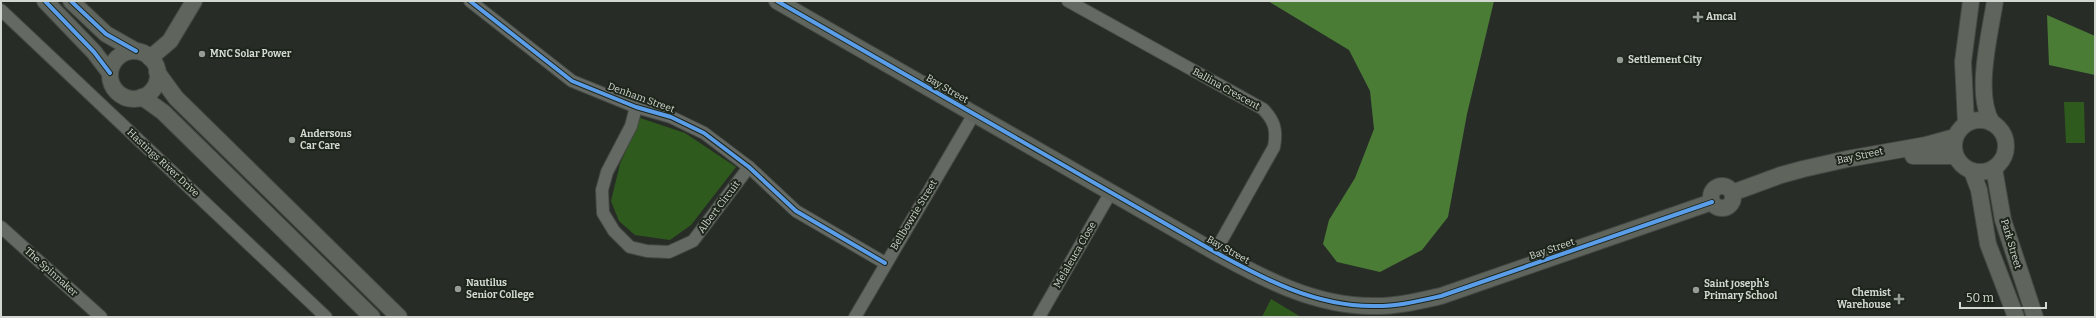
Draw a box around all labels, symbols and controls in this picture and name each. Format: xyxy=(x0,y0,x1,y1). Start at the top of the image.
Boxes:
place label: Amcal xyxy=(1706,11,1736,23)
marker: Amcal xyxy=(1693,12,1703,22)
place label: MNC Solar Power xyxy=(210,48,292,60)
marker: MNC Solar Power xyxy=(197,49,207,59)
place label: Settlement City xyxy=(1628,54,1702,66)
marker: Settlement City xyxy=(1615,55,1625,65)
street label: Ballina Crescent xyxy=(1190,66,1262,113)
street label: Bay Street xyxy=(924,72,971,106)
street label: Denham Street xyxy=(606,80,676,116)
street label: Hastings River Drive xyxy=(124,127,202,199)
place label: Andersons Car Care xyxy=(300,128,352,152)
marker: Andersons Car Care xyxy=(287,135,297,145)
street label: Bay Street xyxy=(1836,145,1885,167)
street label: Bellbowrie Street xyxy=(888,177,940,252)
street label: Albert Circuit xyxy=(695,178,743,235)
street label: Park Street xyxy=(1998,218,2024,271)
street label: Melaleuca Close xyxy=(1051,220,1099,290)
street label: Bay Street xyxy=(1205,233,1252,267)
street label: Bay Street xyxy=(1528,236,1576,262)
street label: The Spinnaker xyxy=(22,245,80,299)
place label: Nautilus Senior College xyxy=(466,277,534,301)
place label: Saint Joseph's Primary School xyxy=(1704,278,1777,302)
marker: Nautilus Senior College xyxy=(453,284,463,294)
scale bar xyxy=(1960,284,2046,310)
marker: Saint Joseph's Primary School xyxy=(1691,285,1701,295)
place label: Chemist Warehouse xyxy=(1837,287,1892,311)
text: 50 m xyxy=(1966,291,1995,305)
marker: Chemist Warehouse xyxy=(1894,294,1904,304)

